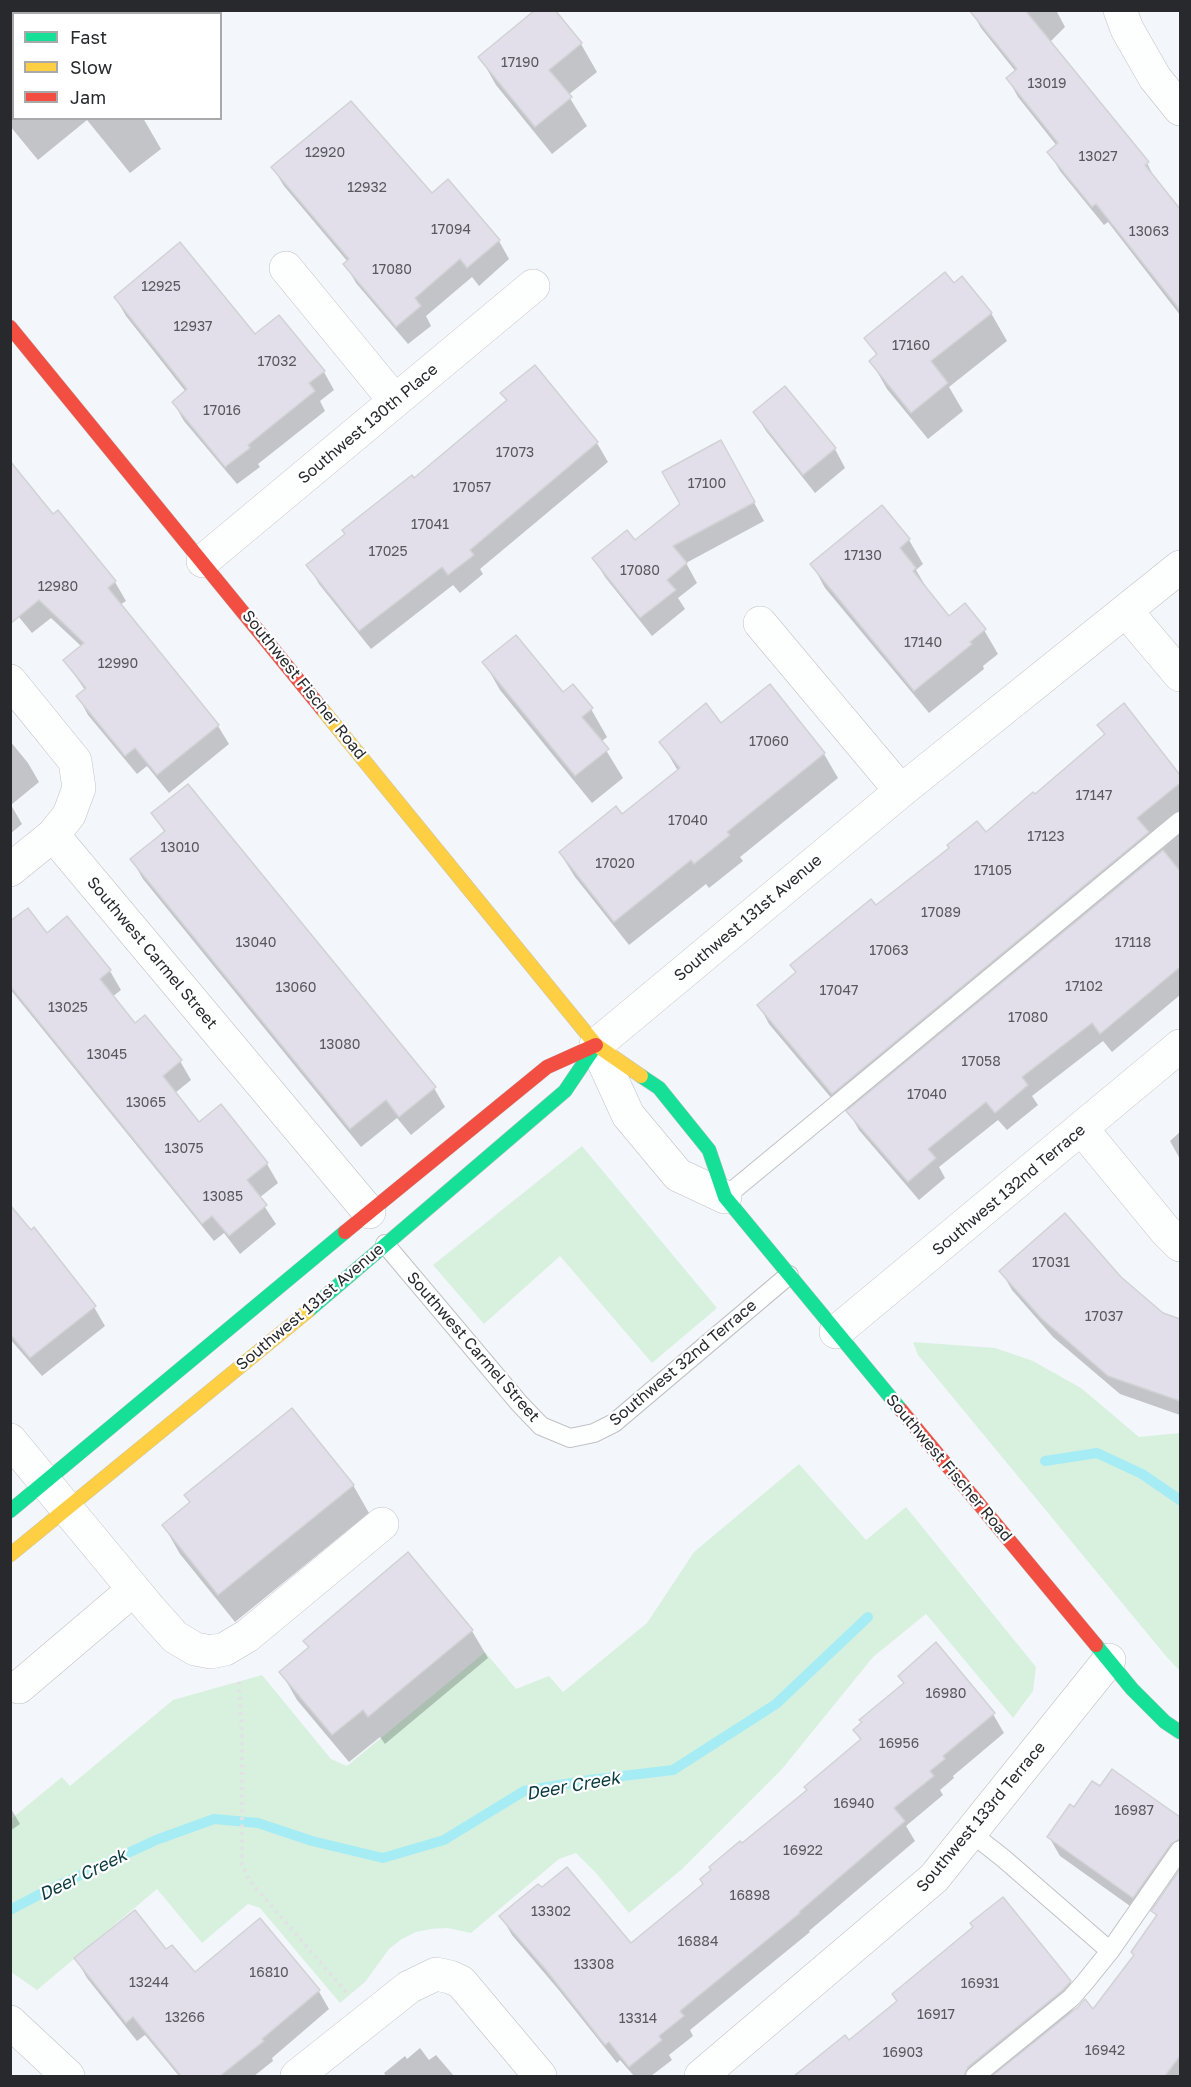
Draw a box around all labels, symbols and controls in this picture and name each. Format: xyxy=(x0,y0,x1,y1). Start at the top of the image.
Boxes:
legend xyxy=(12,12,222,120)
text: Fast xyxy=(70,26,107,48)
house number: 17190 xyxy=(501,55,539,71)
text: Slow xyxy=(70,56,112,78)
house number: 13019 xyxy=(1028,76,1066,92)
text: Jam xyxy=(70,86,106,108)
house number: 12920 xyxy=(305,145,345,161)
house number: 13027 xyxy=(1078,149,1118,165)
house number: 12932 xyxy=(347,180,387,196)
house number: 17094 xyxy=(431,222,471,238)
house number: 13063 xyxy=(1129,224,1169,240)
house number: 17080 xyxy=(372,262,412,278)
house number: 12925 xyxy=(141,279,181,295)
house number: 12937 xyxy=(174,319,212,335)
house number: 17160 xyxy=(892,338,930,354)
house number: 17032 xyxy=(257,354,297,370)
street label: Southwest 130th Place xyxy=(294,360,442,488)
house number: 17016 xyxy=(203,403,241,419)
house number: 17073 xyxy=(496,445,534,461)
house number: 17100 xyxy=(688,476,726,492)
house number: 17057 xyxy=(453,480,491,496)
house number: 17041 xyxy=(411,517,449,533)
house number: 17025 xyxy=(368,544,408,560)
house number: 17130 xyxy=(844,548,882,564)
house number: 17080 xyxy=(620,563,660,579)
house number: 12980 xyxy=(38,579,78,595)
street label: Southwest Fischer Road xyxy=(238,607,370,763)
house number: 17140 xyxy=(904,635,942,651)
house number: 12990 xyxy=(98,656,138,672)
house number: 17060 xyxy=(749,734,789,750)
house number: 17147 xyxy=(1076,788,1112,804)
house number: 17040 xyxy=(668,813,708,829)
house number: 17123 xyxy=(1027,829,1065,845)
house number: 13010 xyxy=(160,840,200,856)
street label: Southwest 131st Avenue xyxy=(670,851,826,985)
house number: 17020 xyxy=(595,856,635,872)
house number: 17105 xyxy=(974,863,1012,879)
street label: Southwest Carmel Street xyxy=(83,873,221,1033)
house number: 17089 xyxy=(921,905,961,921)
house number: 13040 xyxy=(236,935,276,951)
house number: 17118 xyxy=(1115,935,1151,951)
house number: 17063 xyxy=(869,943,909,959)
house number: 17102 xyxy=(1065,979,1103,995)
house number: 13060 xyxy=(276,980,316,996)
house number: 17047 xyxy=(820,983,858,999)
house number: 13025 xyxy=(48,1000,88,1016)
house number: 17080 xyxy=(1008,1010,1048,1026)
house number: 13080 xyxy=(320,1037,360,1053)
house number: 13045 xyxy=(87,1047,127,1063)
house number: 17058 xyxy=(961,1054,1001,1070)
house number: 17040 xyxy=(907,1087,947,1103)
house number: 13065 xyxy=(126,1095,166,1111)
street label: Southwest 132nd Terrace xyxy=(929,1120,1089,1260)
house number: 13075 xyxy=(164,1141,204,1157)
house number: 13085 xyxy=(203,1189,243,1205)
street label: Southwest 131st Avenue xyxy=(232,1240,388,1374)
house number: 17031 xyxy=(1032,1255,1070,1271)
street label: Southwest Carmel Street xyxy=(403,1268,543,1426)
street label: Southwest 32nd Terrace xyxy=(606,1296,760,1430)
house number: 17037 xyxy=(1085,1309,1123,1325)
street label: Southwest Fischer Road xyxy=(882,1391,1016,1545)
house number: 16980 xyxy=(926,1686,966,1702)
house number: 16956 xyxy=(879,1736,919,1752)
street label: Southwest 133rd Terrace xyxy=(913,1738,1049,1896)
water label: Deer Creek xyxy=(524,1767,622,1805)
house number: 16940 xyxy=(834,1796,874,1812)
house number: 16987 xyxy=(1114,1803,1154,1819)
house number: 16922 xyxy=(783,1843,823,1859)
water label: Deer Creek xyxy=(36,1844,130,1906)
house number: 16898 xyxy=(730,1888,770,1904)
house number: 13302 xyxy=(531,1904,571,1920)
house number: 16884 xyxy=(678,1934,718,1950)
house number: 13308 xyxy=(574,1957,614,1973)
house number: 16810 xyxy=(249,1965,289,1981)
house number: 13244 xyxy=(129,1975,169,1991)
house number: 16931 xyxy=(961,1976,999,1992)
house number: 16917 xyxy=(917,2007,955,2023)
house number: 13266 xyxy=(165,2010,205,2026)
house number: 13314 xyxy=(619,2011,657,2027)
house number: 16942 xyxy=(1085,2043,1125,2059)
house number: 16903 xyxy=(883,2045,923,2061)

